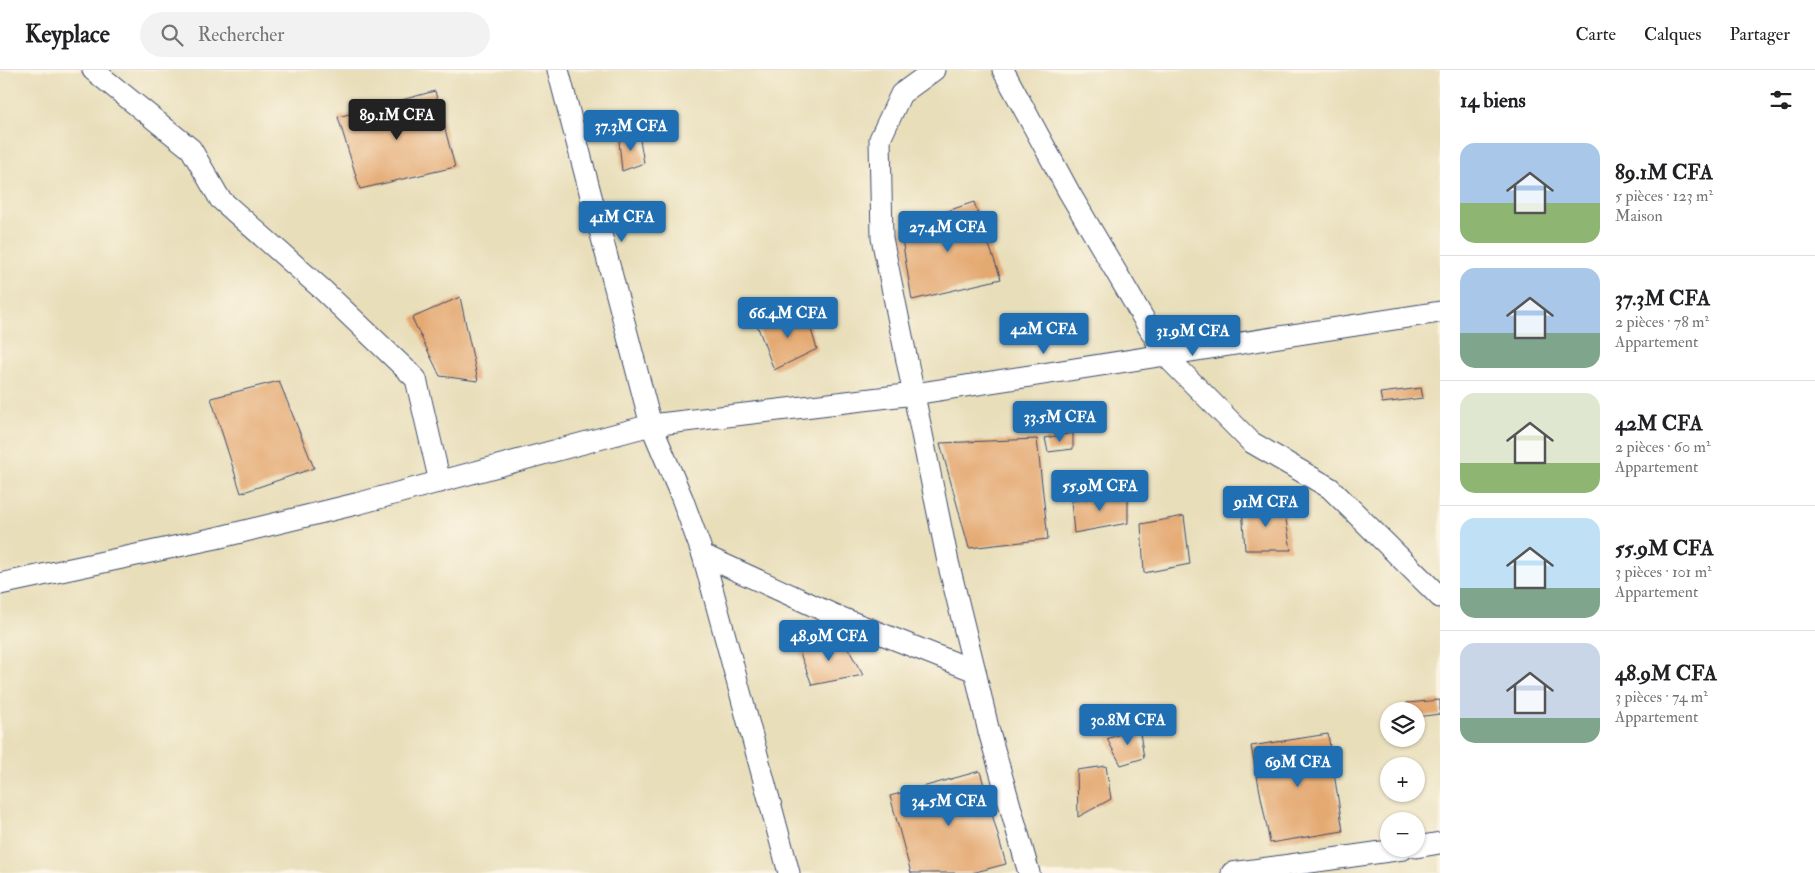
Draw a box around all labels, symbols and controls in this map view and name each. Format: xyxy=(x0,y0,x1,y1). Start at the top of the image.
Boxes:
search box xyxy=(140,12,490,57)
text: Keyplace xyxy=(25,19,110,50)
icon: search xyxy=(158,21,186,49)
text: Rechercher xyxy=(198,23,284,47)
text: Carte xyxy=(1575,23,1616,46)
text: Calques xyxy=(1644,23,1701,46)
text: Partager xyxy=(1729,23,1790,46)
icon: filters xyxy=(1767,86,1795,114)
text: 14 biens xyxy=(1460,87,1526,114)
pin: 89.1M CFA xyxy=(340,98,454,141)
text: 89.1M CFA xyxy=(360,105,434,125)
pin: 37.3M CFA xyxy=(574,109,688,152)
text: 37.3M CFA xyxy=(595,116,667,136)
text: 89.1M CFA xyxy=(1615,159,1713,186)
icon: home xyxy=(1500,163,1560,223)
text: 5 pièces · 123 m² xyxy=(1615,186,1713,206)
pin: 41M CFA xyxy=(576,200,668,243)
text: Maison xyxy=(1615,206,1663,226)
text: 41M CFA xyxy=(590,207,654,227)
pin: 27.4M CFA xyxy=(891,210,1005,253)
text: 27.4M CFA xyxy=(909,217,987,237)
text: 37.3M CFA xyxy=(1615,285,1710,312)
icon: home xyxy=(1500,288,1560,348)
pin: 66.4M CFA xyxy=(731,296,845,339)
text: 66.4M CFA xyxy=(749,303,827,323)
pin: 42M CFA xyxy=(998,312,1090,355)
text: 2 pièces · 78 m² xyxy=(1615,312,1709,332)
pin: 31.9M CFA xyxy=(1136,314,1250,357)
text: 42M CFA xyxy=(1011,319,1078,339)
text: 31.9M CFA xyxy=(1156,321,1230,341)
text: Appartement xyxy=(1615,332,1698,352)
pin: 33.5M CFA xyxy=(1003,400,1117,443)
text: 33.5M CFA xyxy=(1024,407,1096,427)
text: 42M CFA xyxy=(1615,410,1703,437)
icon: home xyxy=(1500,413,1560,473)
text: 2 pièces · 60 m² xyxy=(1615,437,1710,457)
text: Appartement xyxy=(1615,457,1698,477)
pin: 55.9M CFA xyxy=(1043,470,1157,512)
text: 55.9M CFA xyxy=(1062,476,1138,496)
pin: 91M CFA xyxy=(1220,486,1312,528)
text: 91M CFA xyxy=(1234,492,1298,512)
text: 55.9M CFA xyxy=(1615,535,1714,562)
icon: home xyxy=(1500,538,1560,598)
text: 3 pièces · 101 m² xyxy=(1615,562,1712,582)
text: Appartement xyxy=(1615,582,1698,602)
pin: 48.9M CFA xyxy=(772,620,886,662)
text: 48.9M CFA xyxy=(790,626,868,646)
text: 48.9M CFA xyxy=(1615,660,1717,687)
icon: home xyxy=(1500,663,1560,723)
text: 3 pièces · 74 m² xyxy=(1615,687,1708,707)
map controls xyxy=(1380,702,1425,857)
button: layers xyxy=(1380,702,1425,747)
pin: 30.8M CFA xyxy=(1071,704,1185,746)
text: Appartement xyxy=(1615,707,1698,727)
text: 30.8M CFA xyxy=(1090,710,1166,730)
pin: 69M CFA xyxy=(1252,746,1344,788)
text: 69M CFA xyxy=(1265,752,1331,772)
button: + xyxy=(1380,757,1425,802)
pin: 34.5M CFA xyxy=(892,784,1006,827)
text: 34.5M CFA xyxy=(911,791,987,811)
button: − xyxy=(1380,812,1425,857)

